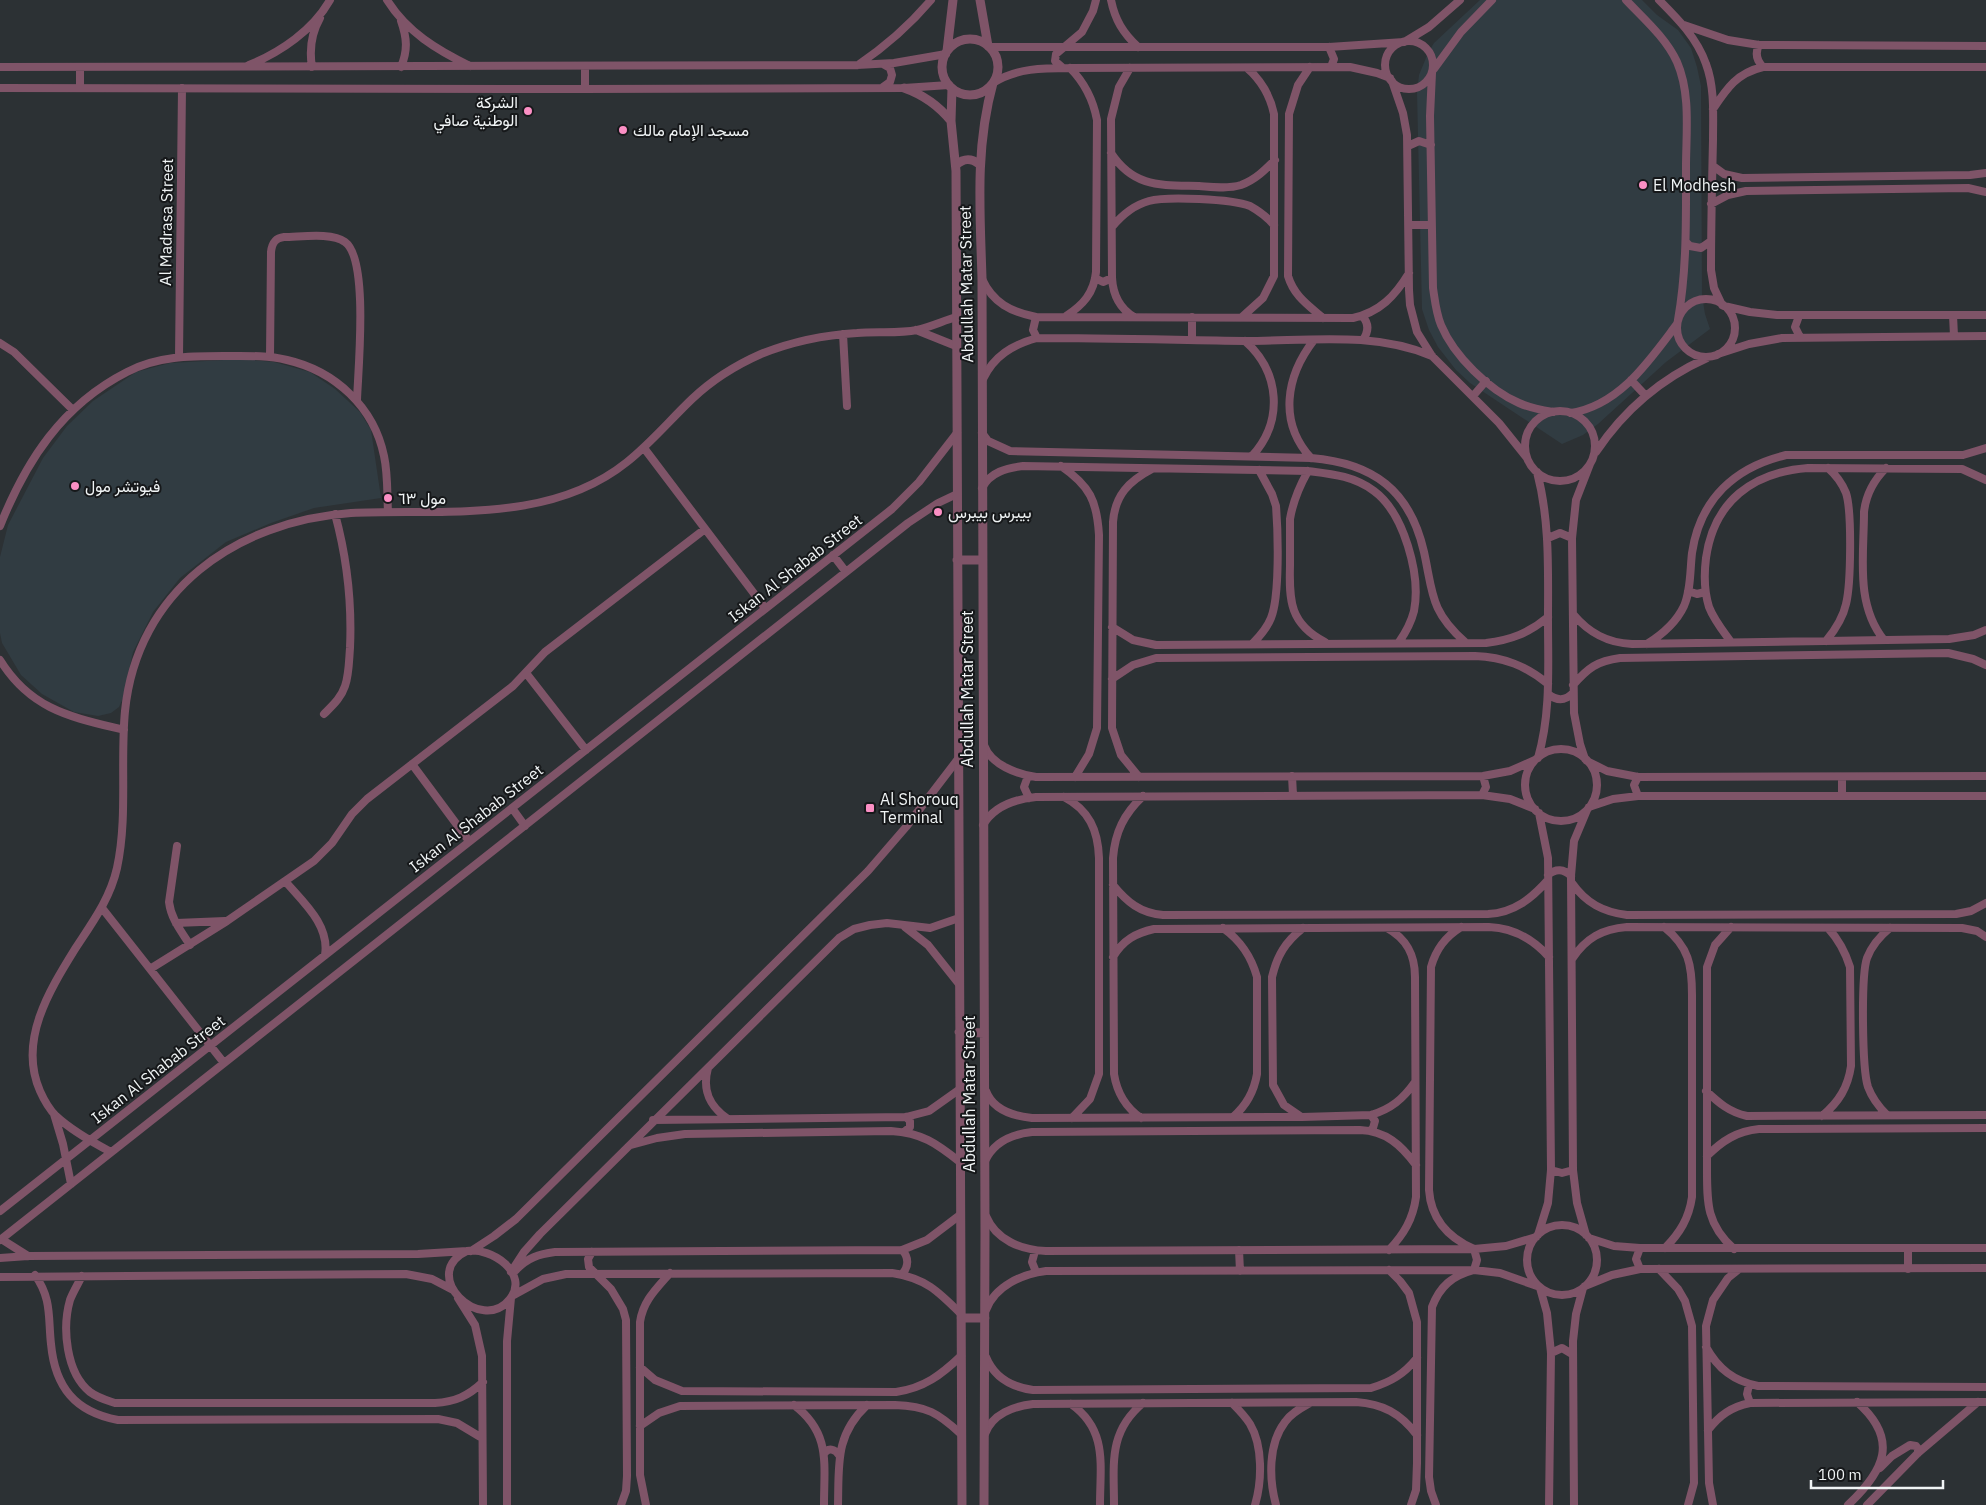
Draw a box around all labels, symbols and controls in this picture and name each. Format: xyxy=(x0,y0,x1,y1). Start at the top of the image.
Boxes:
place label: الشركة الوطنية صافي xyxy=(434,92,518,134)
marker: الشركة الوطنية صافي xyxy=(522,105,534,117)
place label: مسجد الإمام مالك xyxy=(633,120,749,141)
marker: مسجد الإمام مالك xyxy=(617,124,629,136)
street label: Al Madrasa Street xyxy=(155,158,177,286)
place label: El Modhesh xyxy=(1653,175,1736,195)
marker: El Modhesh xyxy=(1637,179,1649,191)
street label: Abdullah Matar Street xyxy=(955,205,977,363)
place label: فيوتشر مول xyxy=(85,476,160,497)
marker: فيوتشر مول xyxy=(69,480,81,492)
place label: مول ٦٣ xyxy=(398,488,446,509)
marker: مول ٦٣ xyxy=(382,492,394,504)
place label: بيبرس بيبرس xyxy=(948,502,1032,523)
marker: بيبرس بيبرس xyxy=(932,506,944,518)
street label: Iskan Al Shabab Street xyxy=(724,510,866,626)
street label: Abdullah Matar Street xyxy=(957,610,977,768)
street label: Iskan Al Shabab Street xyxy=(405,760,547,876)
place label: Al Shorouq Terminal xyxy=(880,789,959,827)
marker: Al Shorouq Terminal xyxy=(864,802,876,814)
street label: Iskan Al Shabab Street xyxy=(87,1011,229,1127)
street label: Abdullah Matar Street xyxy=(959,1015,979,1173)
scale bar xyxy=(1811,1458,1944,1490)
text: 100 m xyxy=(1818,1465,1862,1484)

